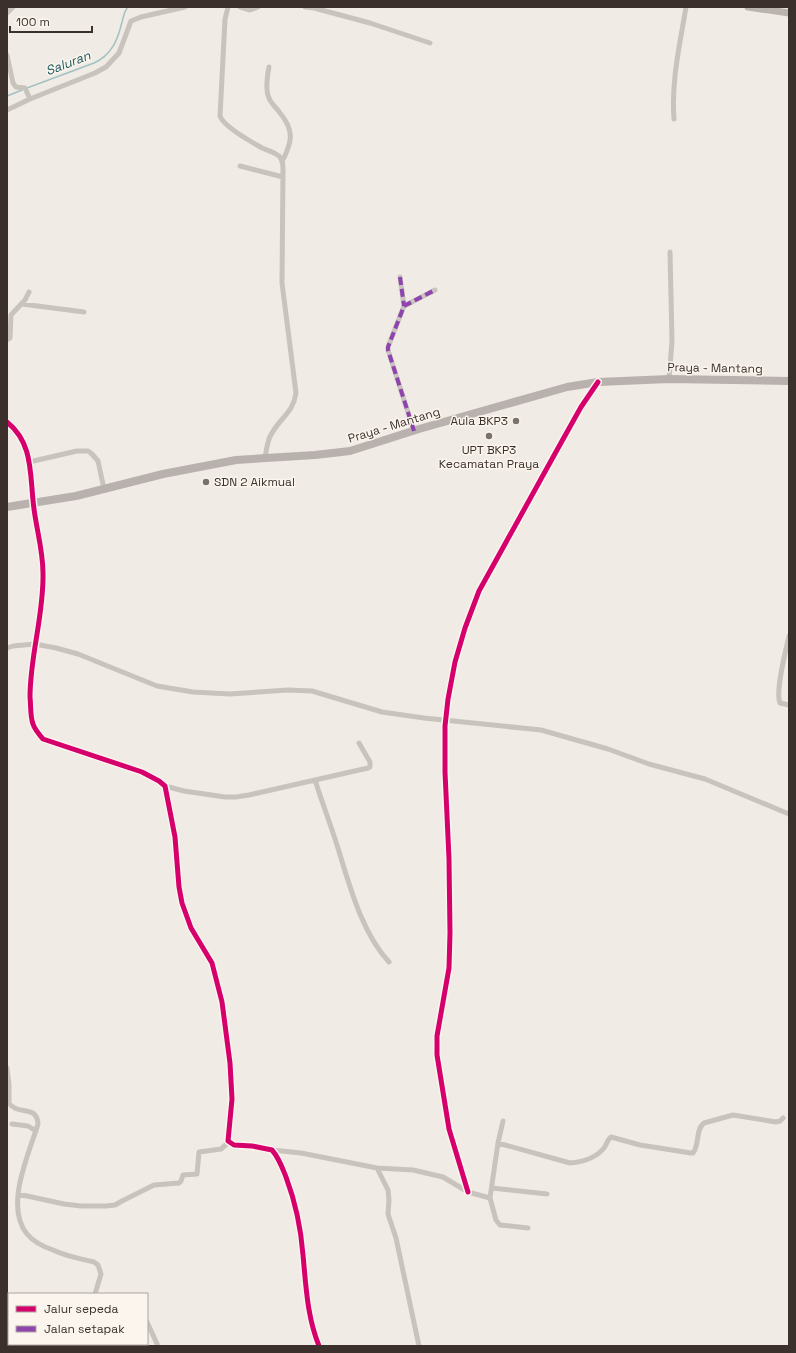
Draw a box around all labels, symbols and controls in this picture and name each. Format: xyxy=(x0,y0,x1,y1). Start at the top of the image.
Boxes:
scale bar xyxy=(10,8,92,34)
text: 100 m xyxy=(16,14,50,30)
water label: Saluran xyxy=(43,46,94,79)
street label: Praya - Mantang xyxy=(667,359,763,377)
street label: Praya - Mantang xyxy=(346,403,442,447)
place label: Aula BKP3 xyxy=(450,413,508,429)
marker: Aula BKP3 xyxy=(511,416,521,426)
marker: UPT BKP3 Kecamatan Praya xyxy=(484,431,494,441)
place label: UPT BKP3 Kecamatan Praya xyxy=(439,442,539,472)
place label: SDN 2 Aikmual xyxy=(214,474,295,490)
marker: SDN 2 Aikmual xyxy=(201,477,211,487)
legend xyxy=(8,1293,148,1345)
text: Jalur sepeda xyxy=(44,1301,119,1317)
text: Jalan setapak xyxy=(44,1321,125,1337)

